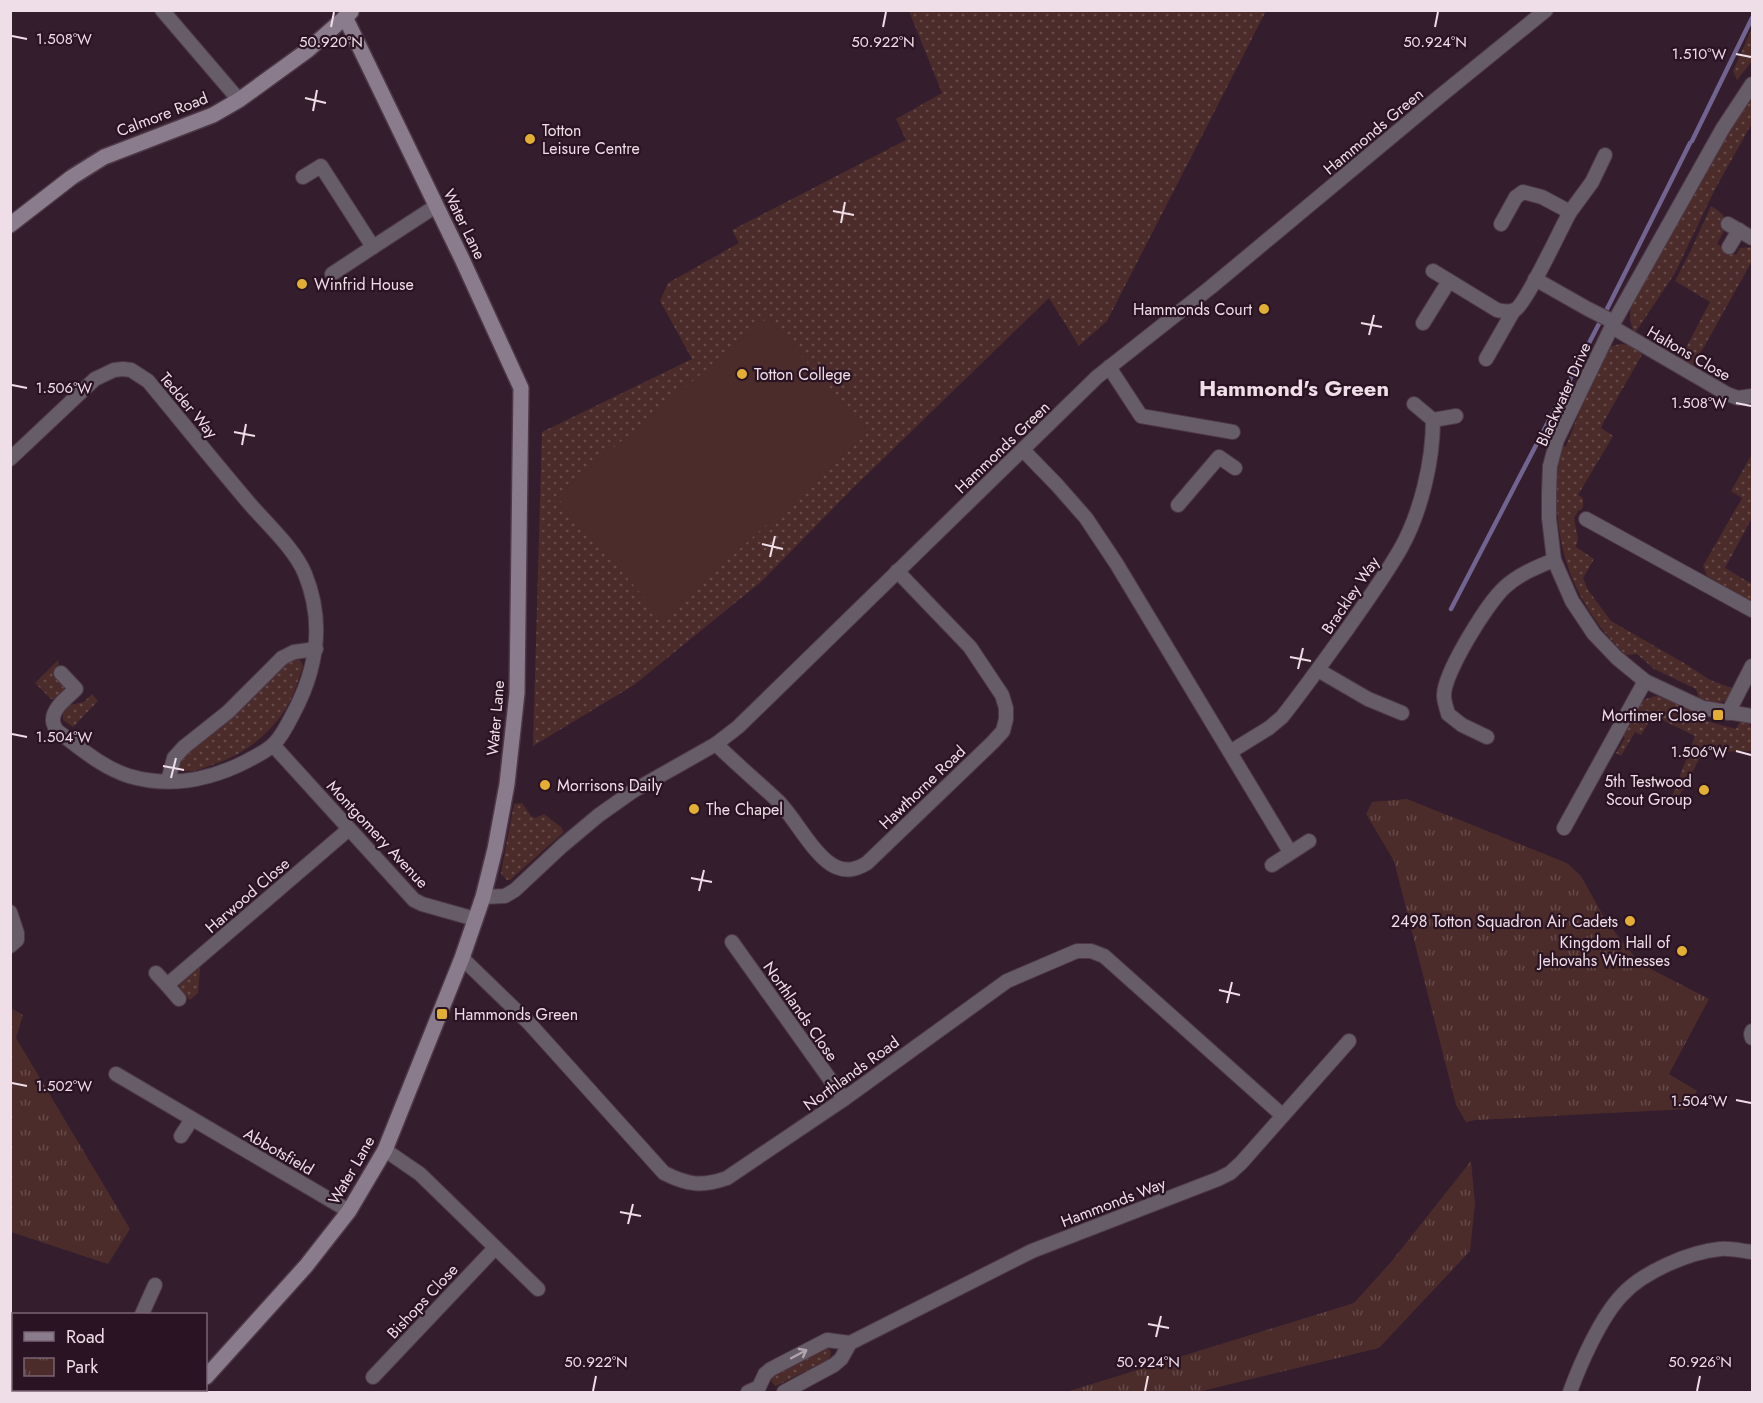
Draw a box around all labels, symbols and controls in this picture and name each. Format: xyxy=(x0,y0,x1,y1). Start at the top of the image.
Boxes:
text: 1.508°W xyxy=(36,28,92,50)
text: 50.920°N xyxy=(299,31,363,53)
text: 50.922°N xyxy=(851,31,915,53)
text: 50.924°N xyxy=(1403,31,1467,53)
text: 1.510°W xyxy=(1672,43,1726,65)
street label: Hammonds Green xyxy=(1318,83,1428,180)
street label: Calmore Road xyxy=(113,86,211,142)
place label: Totton Leisure Centre xyxy=(542,119,640,160)
marker: Totton Leisure Centre xyxy=(523,132,537,146)
street label: Water Lane xyxy=(438,185,492,263)
place label: Winfrid House xyxy=(314,273,414,296)
marker: Winfrid House xyxy=(295,277,309,291)
place label: Hammonds Court xyxy=(1133,298,1252,321)
marker: Hammonds Court xyxy=(1257,302,1271,316)
street label: Haltons Close xyxy=(1643,320,1735,387)
street label: Blackwater Drive xyxy=(1530,338,1597,450)
place label: Totton College xyxy=(754,363,851,386)
street label: Tedder Way xyxy=(154,367,224,444)
marker: Totton College xyxy=(735,367,749,381)
district label: Hammond's Green xyxy=(1199,372,1389,404)
text: 1.506°W xyxy=(36,377,92,399)
text: 1.508°W xyxy=(1671,392,1727,414)
street label: Hammonds Green xyxy=(950,396,1055,499)
street label: Brackley Way xyxy=(1316,551,1385,639)
street label: Water Lane xyxy=(481,679,510,757)
place label: Mortimer Close xyxy=(1602,704,1706,727)
marker: Mortimer Close xyxy=(1711,708,1725,722)
text: 1.504°W xyxy=(36,726,92,748)
street label: Hawthorne Road xyxy=(874,740,971,835)
text: 1.506°W xyxy=(1671,741,1727,763)
place label: 5th Testwood Scout Group xyxy=(1604,770,1692,811)
place label: Morrisons Daily xyxy=(557,774,663,797)
street label: Montgomery Avenue xyxy=(321,775,434,893)
marker: Morrisons Daily xyxy=(538,778,552,792)
marker: 5th Testwood Scout Group xyxy=(1697,783,1711,797)
place label: The Chapel xyxy=(706,798,783,821)
marker: The Chapel xyxy=(687,802,701,816)
street label: Harwood Close xyxy=(200,852,295,939)
place label: 2498 Totton Squadron Air Cadets xyxy=(1391,910,1618,933)
marker: 2498 Totton Squadron Air Cadets xyxy=(1623,914,1637,928)
place label: Kingdom Hall of Jehovahs Witnesses xyxy=(1537,931,1670,972)
marker: Kingdom Hall of Jehovahs Witnesses xyxy=(1675,944,1689,958)
street label: Northlands Close xyxy=(758,957,844,1066)
place label: Hammonds Green xyxy=(454,1003,578,1026)
marker: Hammonds Green xyxy=(435,1007,449,1021)
street label: Northlands Road xyxy=(799,1031,904,1116)
text: 1.502°W xyxy=(36,1075,92,1097)
text: 1.504°W xyxy=(1671,1090,1727,1112)
street label: Abbotsfield xyxy=(239,1122,318,1181)
street label: Water Lane xyxy=(323,1132,380,1209)
street label: Hammonds Way xyxy=(1057,1172,1170,1233)
street label: Bishops Close xyxy=(382,1259,463,1344)
legend xyxy=(12,1313,207,1391)
text: Road xyxy=(66,1324,105,1350)
one-way arrow xyxy=(790,1348,808,1359)
text: 50.922°N xyxy=(564,1351,628,1373)
text: 50.924°N xyxy=(1116,1351,1180,1373)
text: 50.926°N xyxy=(1668,1351,1732,1373)
text: Park xyxy=(66,1354,98,1380)

